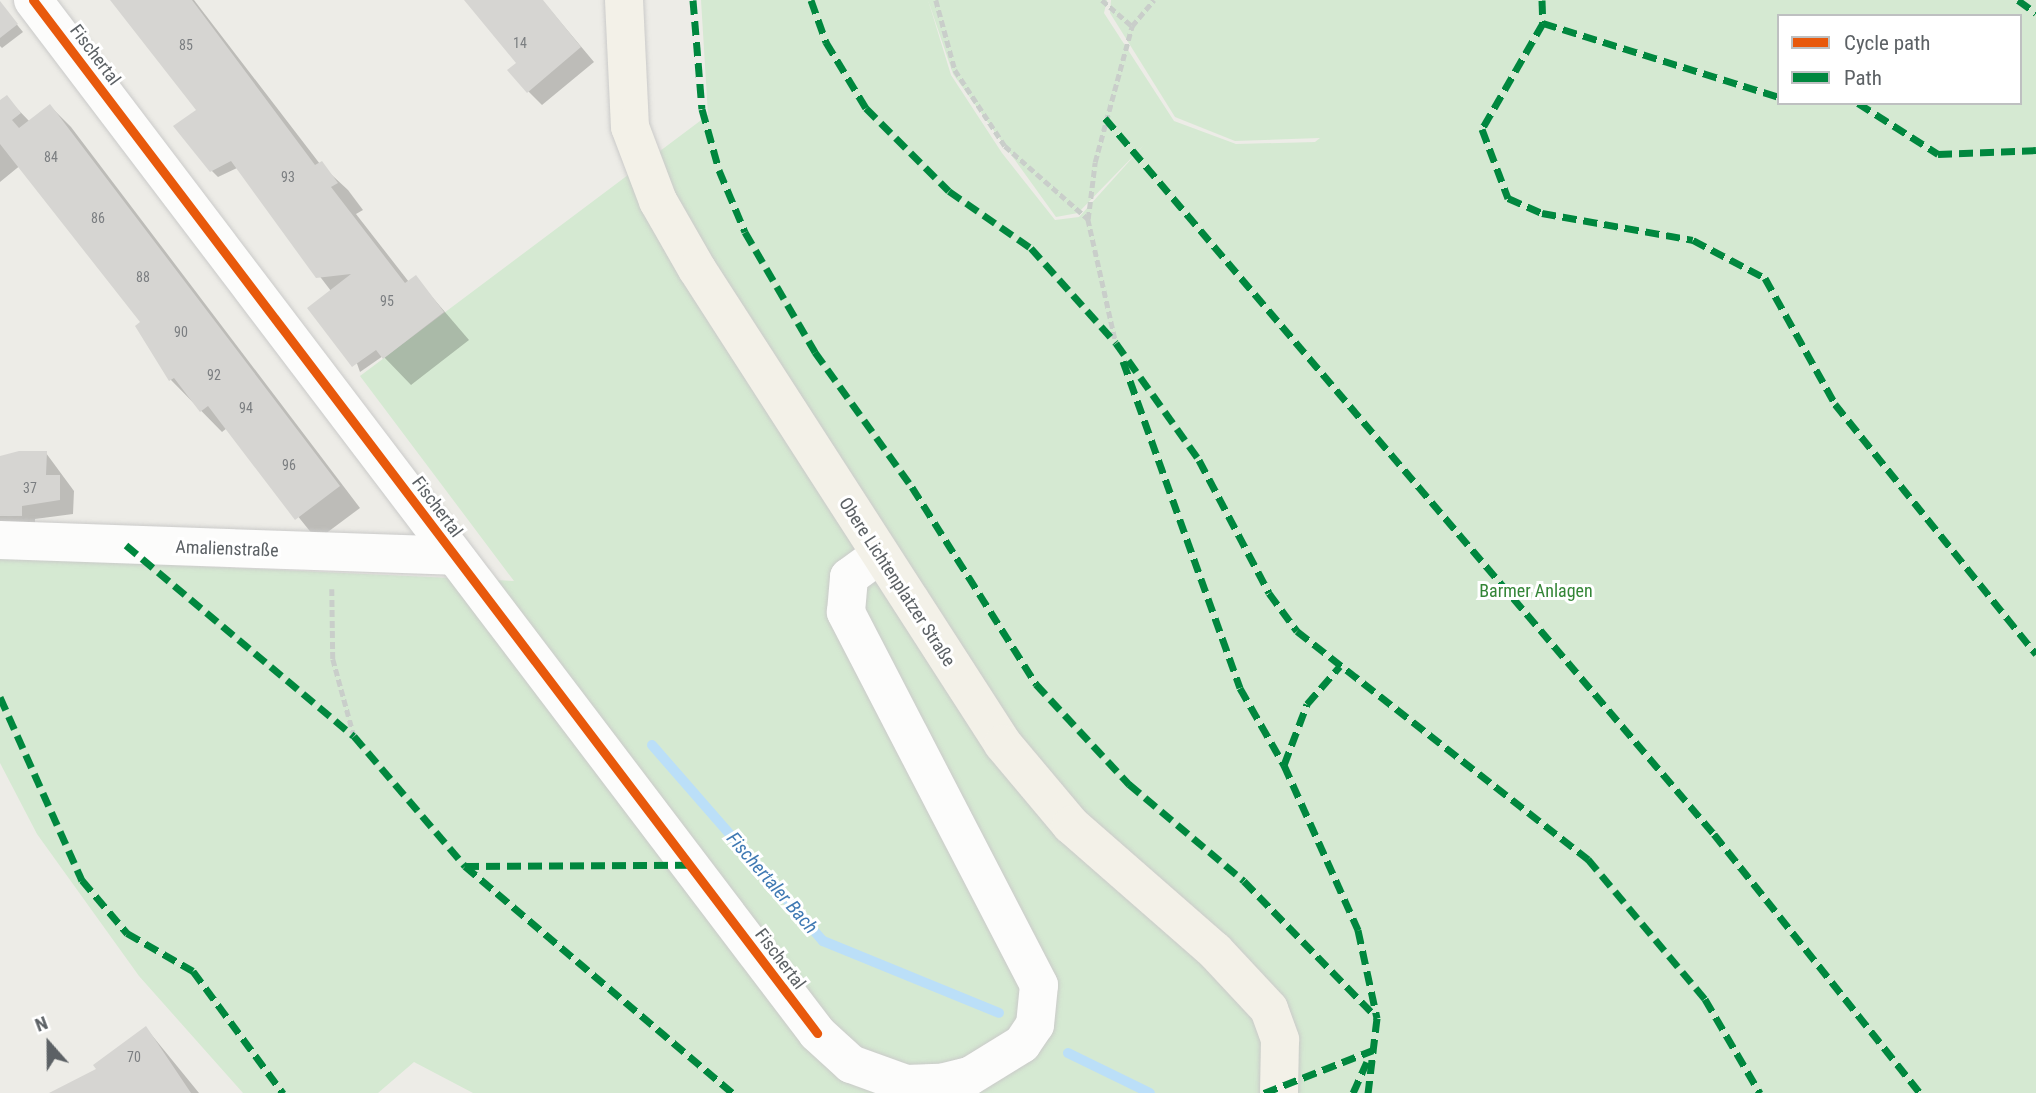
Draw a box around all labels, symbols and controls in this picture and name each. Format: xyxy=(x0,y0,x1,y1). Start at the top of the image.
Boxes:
legend xyxy=(1777,14,2022,105)
street label: Fischertal xyxy=(65,20,125,90)
text: Cycle path xyxy=(1844,31,1930,55)
house number: 14 xyxy=(513,35,527,51)
house number: 85 xyxy=(179,37,193,53)
text: Path xyxy=(1844,66,1882,90)
house number: 84 xyxy=(44,149,58,165)
house number: 93 xyxy=(281,169,295,185)
house number: 86 xyxy=(91,210,105,226)
house number: 88 xyxy=(136,269,150,285)
house number: 95 xyxy=(380,293,394,309)
house number: 90 xyxy=(174,324,188,340)
house number: 92 xyxy=(207,367,221,383)
house number: 94 xyxy=(239,400,253,416)
house number: 96 xyxy=(282,457,296,473)
street label: Fischertal xyxy=(407,472,467,542)
house number: 37 xyxy=(23,480,37,496)
street label: Obere Lichtenplatzer Straße xyxy=(834,493,960,671)
street label: Amalienstraße xyxy=(175,536,279,562)
park label: Barmer Anlagen xyxy=(1479,580,1593,602)
water label: Fischertaler Bach xyxy=(722,828,822,938)
street label: Fischertal xyxy=(750,924,810,994)
north arrow xyxy=(14,1009,84,1079)
text: N xyxy=(32,1011,51,1037)
house number: 70 xyxy=(127,1049,141,1065)

